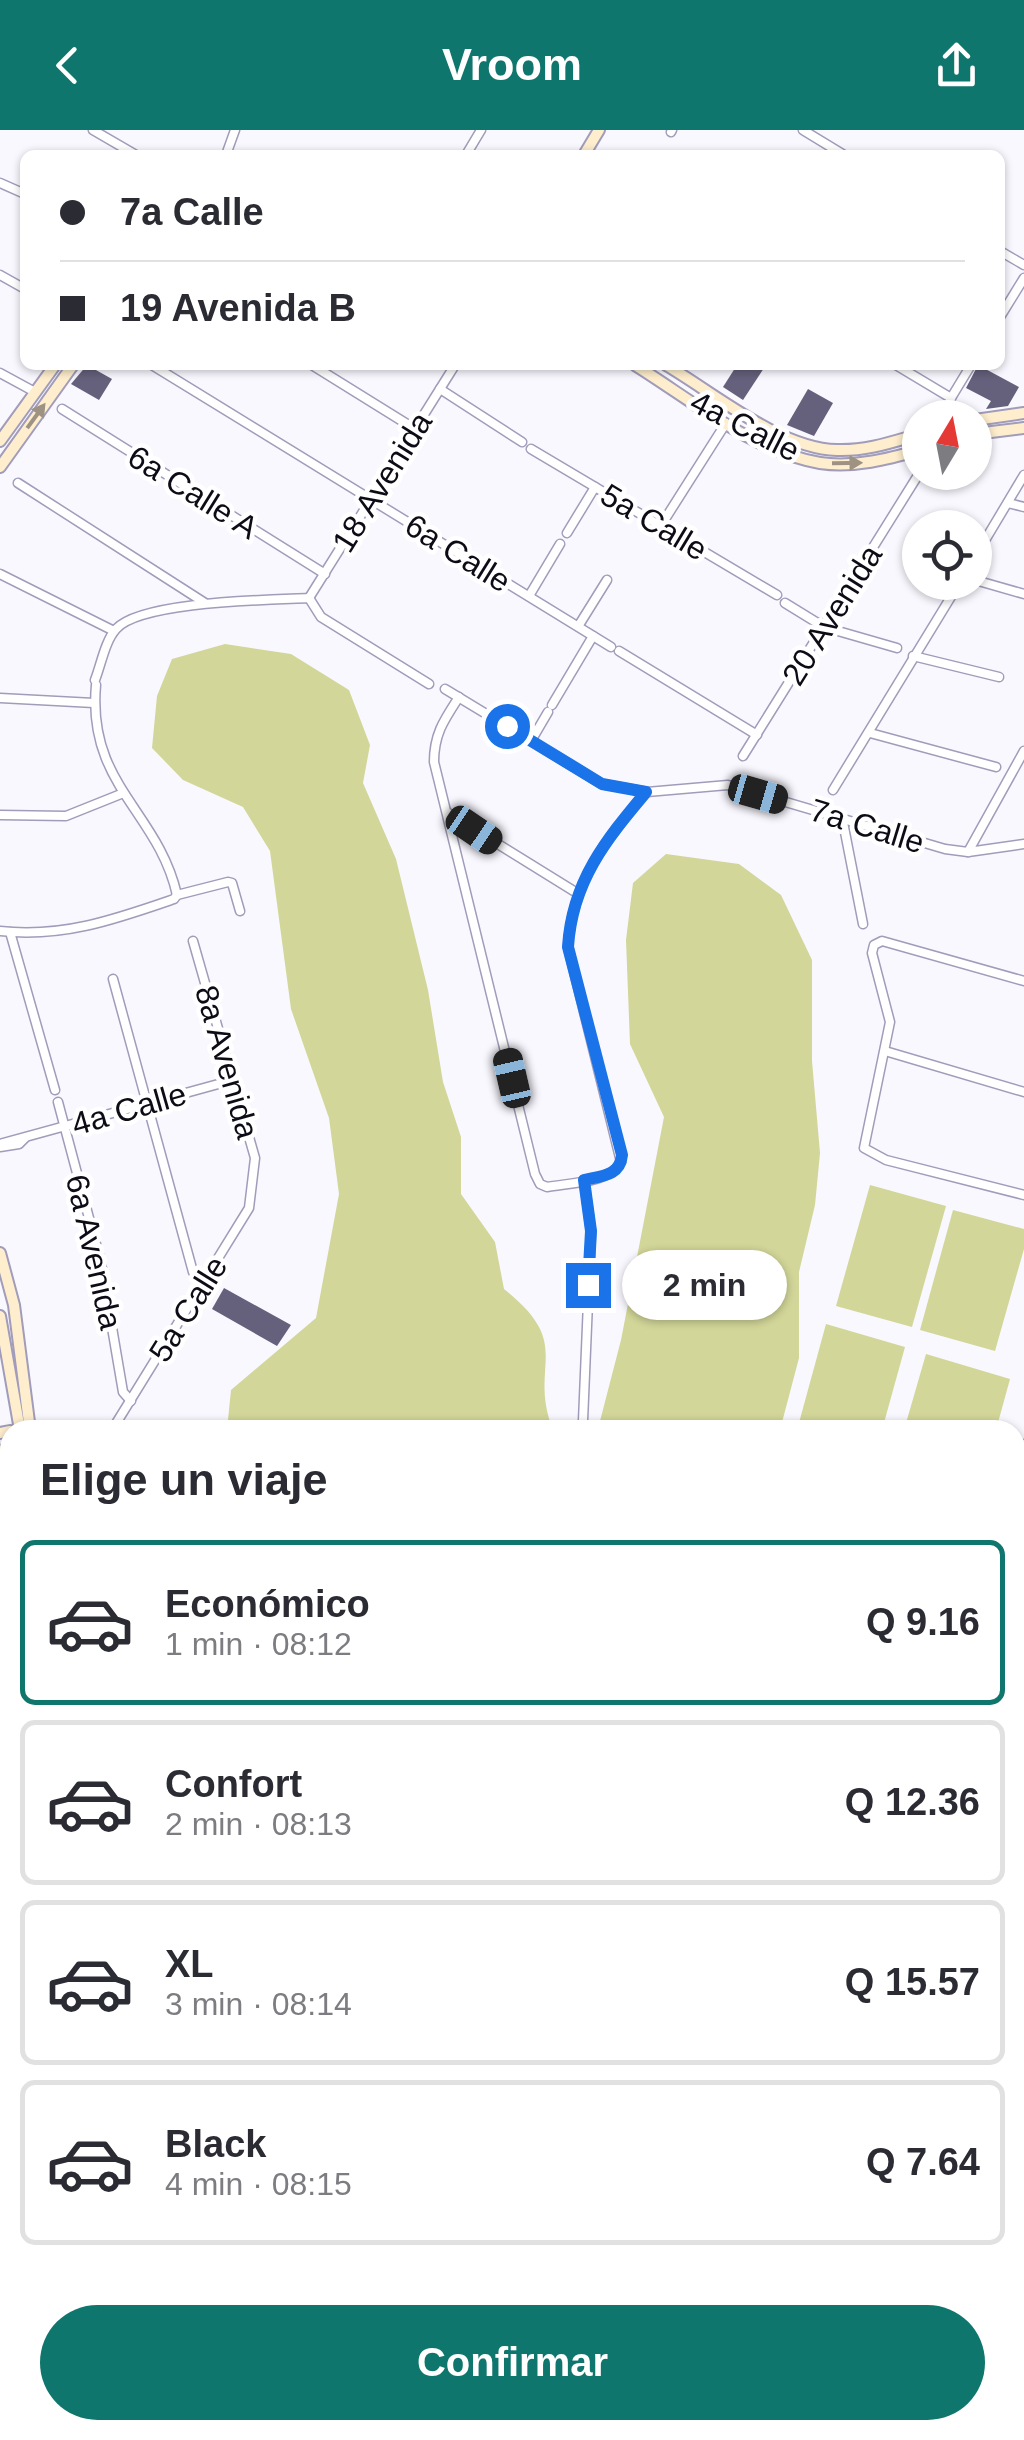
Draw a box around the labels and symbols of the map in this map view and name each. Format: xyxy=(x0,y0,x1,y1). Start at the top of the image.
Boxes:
street label: 4a Calle xyxy=(685,383,805,469)
north arrow xyxy=(902,400,992,490)
one-way arrow xyxy=(26,403,45,429)
street label: 18 Avenida xyxy=(325,405,439,558)
street label: 6a Calle A xyxy=(122,438,265,546)
one-way arrow xyxy=(832,455,864,471)
street label: 5a Calle xyxy=(594,476,714,568)
street label: 6a Calle xyxy=(399,507,517,599)
street label: 20 Avenida xyxy=(775,538,889,691)
route start xyxy=(485,704,530,749)
car xyxy=(725,771,791,817)
street label: 7a Calle xyxy=(806,792,928,860)
car xyxy=(441,801,507,859)
street label: 8a Avenida xyxy=(188,981,266,1143)
car xyxy=(491,1045,533,1111)
street label: 4a Calle xyxy=(68,1076,190,1142)
street label: 6a Avenida xyxy=(59,1171,129,1333)
street label: 5a Calle xyxy=(142,1250,234,1368)
callout: 2 min xyxy=(623,1250,788,1320)
route end xyxy=(566,1263,611,1308)

